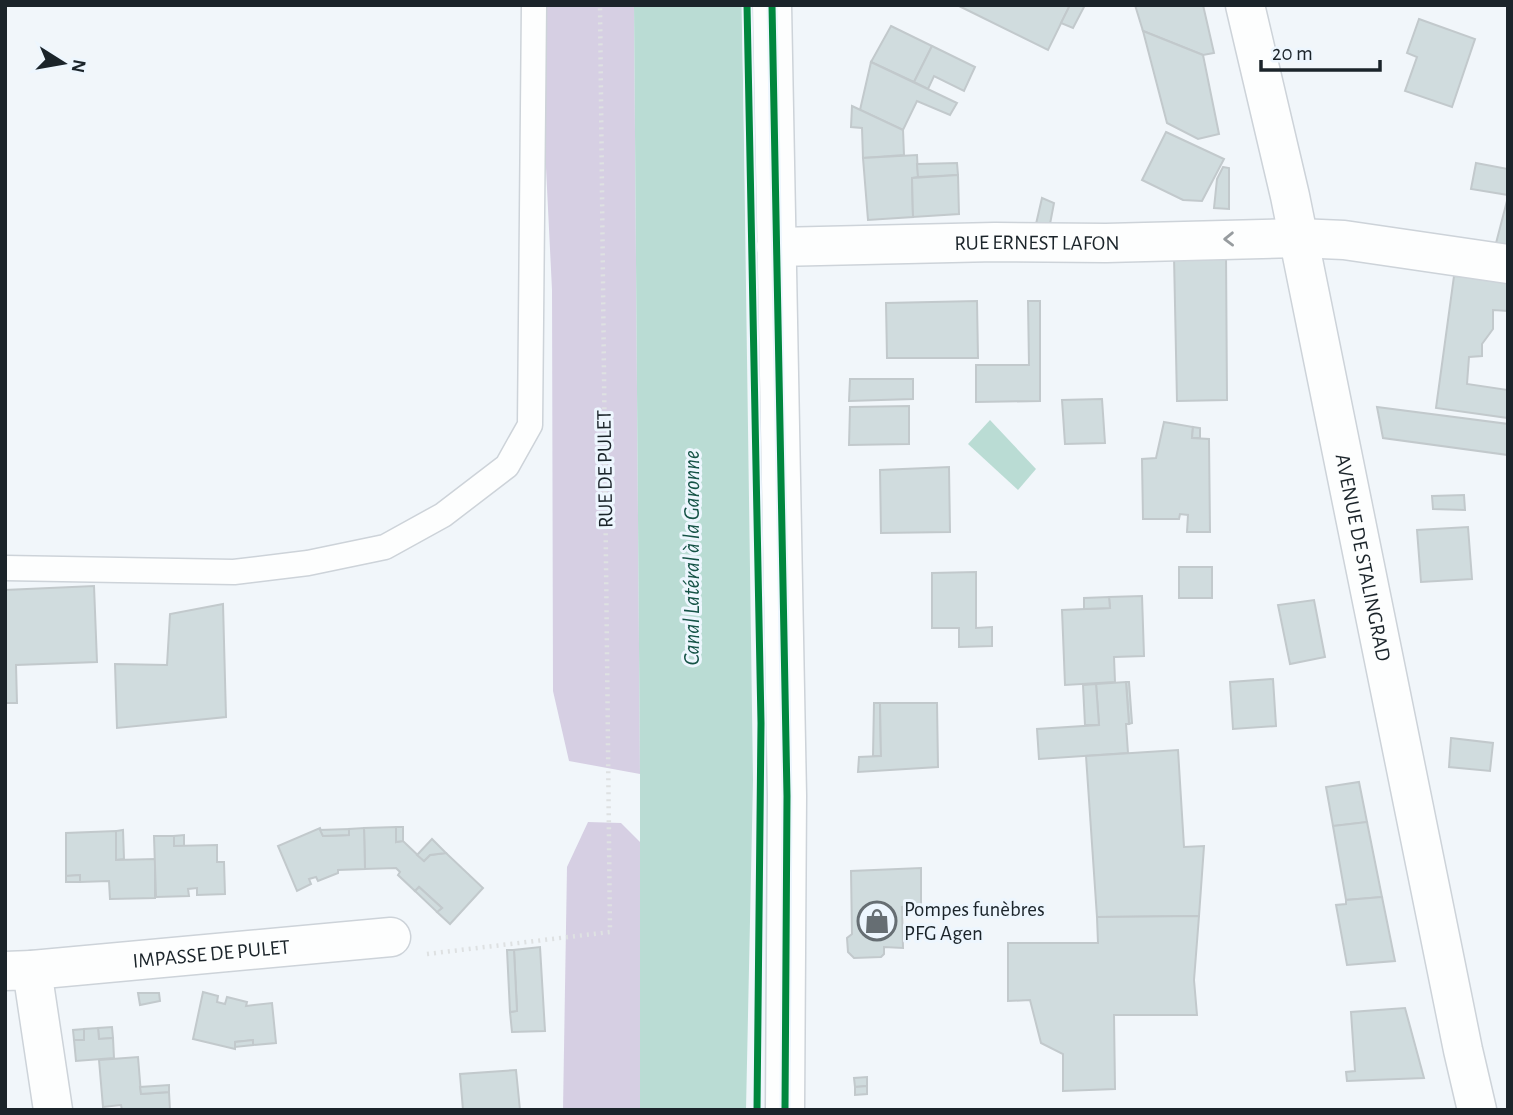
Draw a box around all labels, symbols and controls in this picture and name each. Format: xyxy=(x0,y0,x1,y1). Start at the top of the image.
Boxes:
north arrow xyxy=(28,28,98,98)
scale bar xyxy=(1261,28,1380,72)
text: 20 m xyxy=(1272,43,1313,64)
text: N xyxy=(68,58,89,74)
street label: RUE ERNEST LAFON xyxy=(954,231,1120,254)
one-way arrow xyxy=(1224,231,1234,247)
street label: RUE DE PULET xyxy=(593,410,617,528)
water label: Canal Latéral à la Garonne xyxy=(681,450,704,666)
street label: AVENUE DE STALINGRAD xyxy=(1332,452,1394,663)
place label: Pompes funèbres PFG Agen xyxy=(904,899,1045,944)
shop icon: Pompes funèbres PFG Agen xyxy=(856,900,898,942)
street label: IMPASSE DE PULET xyxy=(132,936,291,971)

